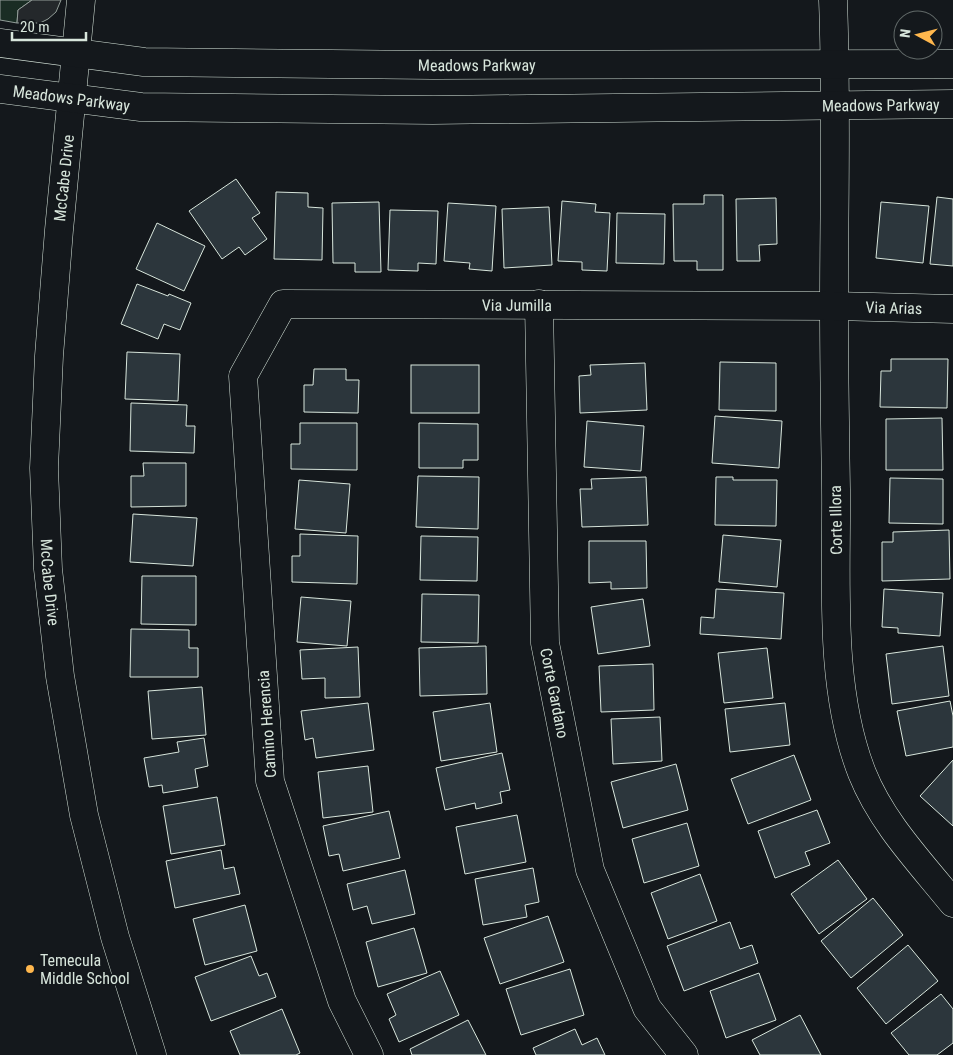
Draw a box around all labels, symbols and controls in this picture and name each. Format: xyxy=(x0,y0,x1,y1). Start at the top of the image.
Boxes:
scale bar xyxy=(12,10,86,42)
north arrow xyxy=(893,10,943,60)
text: 20 m xyxy=(20,18,50,36)
text: N xyxy=(897,28,914,39)
street label: Meadows Parkway xyxy=(418,55,536,75)
street label: Meadows Parkway xyxy=(12,81,131,115)
street label: Meadows Parkway xyxy=(822,95,940,115)
street label: McCabe Drive xyxy=(50,134,78,222)
street label: Via Jumilla xyxy=(482,295,552,314)
street label: Via Arias xyxy=(865,297,922,318)
street label: Corte Illora xyxy=(826,485,846,555)
street label: McCabe Drive xyxy=(37,538,64,627)
street label: Corte Gardano xyxy=(537,646,573,740)
street label: Camino Herencia xyxy=(254,669,280,779)
place label: Temecula Middle School xyxy=(40,951,130,988)
marker: Temecula Middle School xyxy=(24,963,36,975)

